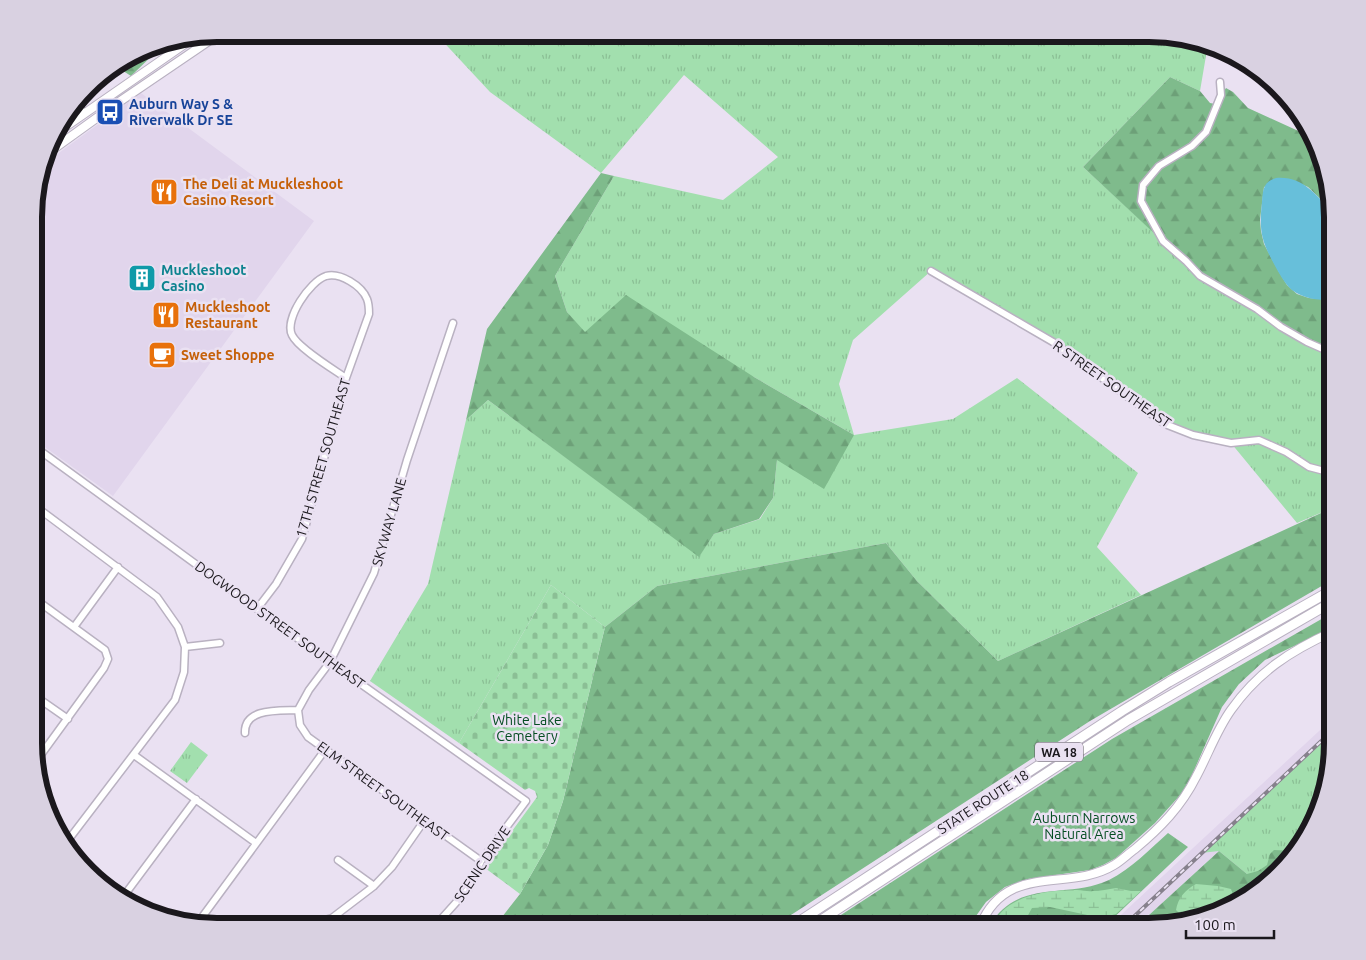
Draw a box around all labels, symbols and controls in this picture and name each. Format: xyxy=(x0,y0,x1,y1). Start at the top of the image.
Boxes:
place label: Auburn Way S & Riverwalk Dr SE xyxy=(129,96,233,128)
bus stop icon: Auburn Way S & Riverwalk Dr SE xyxy=(95,97,125,127)
place label: The Deli at Muckleshoot Casino Resort xyxy=(183,176,343,208)
restaurant icon: The Deli at Muckleshoot Casino Resort xyxy=(149,177,179,207)
place label: Muckleshoot Casino xyxy=(161,262,246,294)
building icon: Muckleshoot Casino xyxy=(127,263,157,293)
place label: Muckleshoot Restaurant xyxy=(185,299,270,331)
restaurant icon: Muckleshoot Restaurant xyxy=(151,300,181,330)
street label: R STREET SOUTHEAST xyxy=(1050,337,1174,431)
cafe icon: Sweet Shoppe xyxy=(147,340,177,370)
place label: Sweet Shoppe xyxy=(181,347,275,363)
street label: 17TH STREET SOUTHEAST xyxy=(293,376,353,539)
street label: SKYWAY LANE xyxy=(369,476,409,568)
street label: DOGWOOD STREET SOUTHEAST xyxy=(192,558,368,692)
park label: White Lake Cemetery xyxy=(492,712,562,744)
street label: ELM STREET SOUTHEAST xyxy=(314,738,452,844)
road number: WA 18 xyxy=(1035,742,1083,762)
street label: STATE ROUTE 18 xyxy=(935,767,1032,837)
park label: Auburn Narrows Natural Area xyxy=(1033,810,1135,842)
street label: SCENIC DRIVE xyxy=(451,823,513,905)
scale bar xyxy=(1186,908,1274,940)
text: 100 m xyxy=(1194,916,1236,933)

